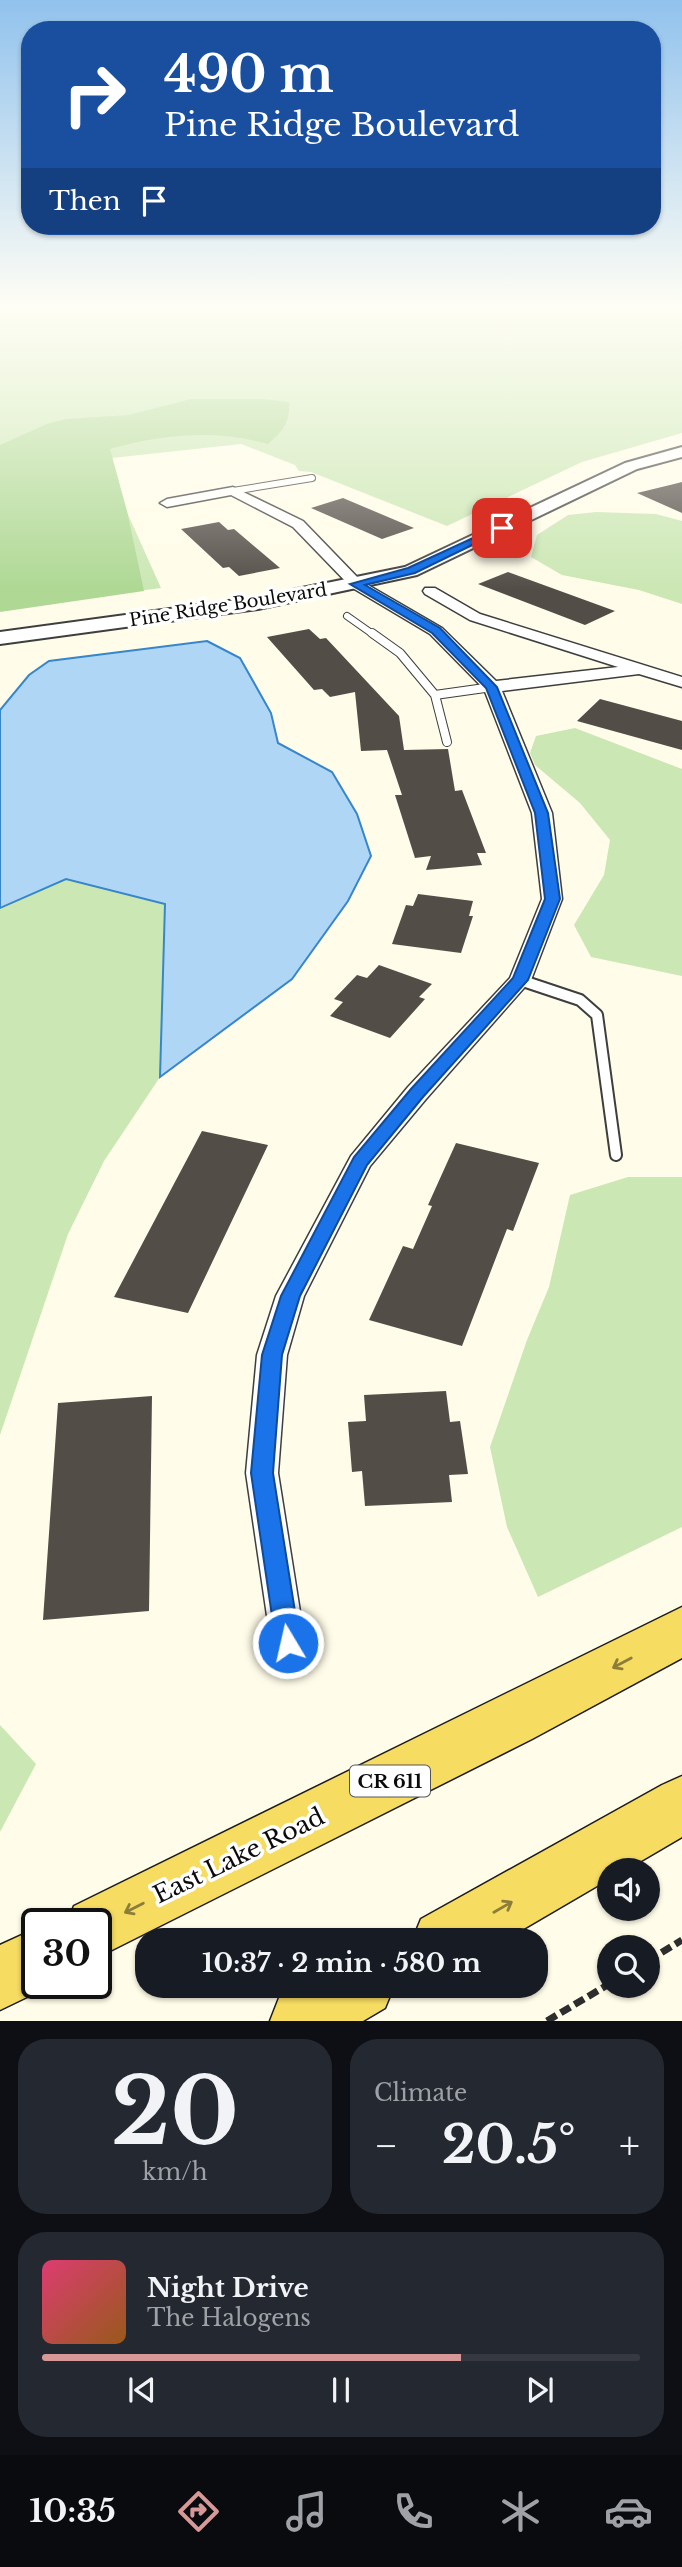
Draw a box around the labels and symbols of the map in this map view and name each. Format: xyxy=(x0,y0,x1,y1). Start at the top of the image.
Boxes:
pin xyxy=(472,498,532,558)
street label: Pine Ridge Boulevard xyxy=(128,578,328,632)
position arrow xyxy=(251,1606,325,1680)
one-way arrow xyxy=(612,1656,632,1670)
road number: CR 611 xyxy=(350,1765,430,1796)
street label: East Lake Road xyxy=(149,1802,329,1910)
one-way arrow xyxy=(492,1900,512,1914)
one-way arrow xyxy=(124,1902,145,1916)
speed limit sign: 30 xyxy=(21,1908,112,1999)

